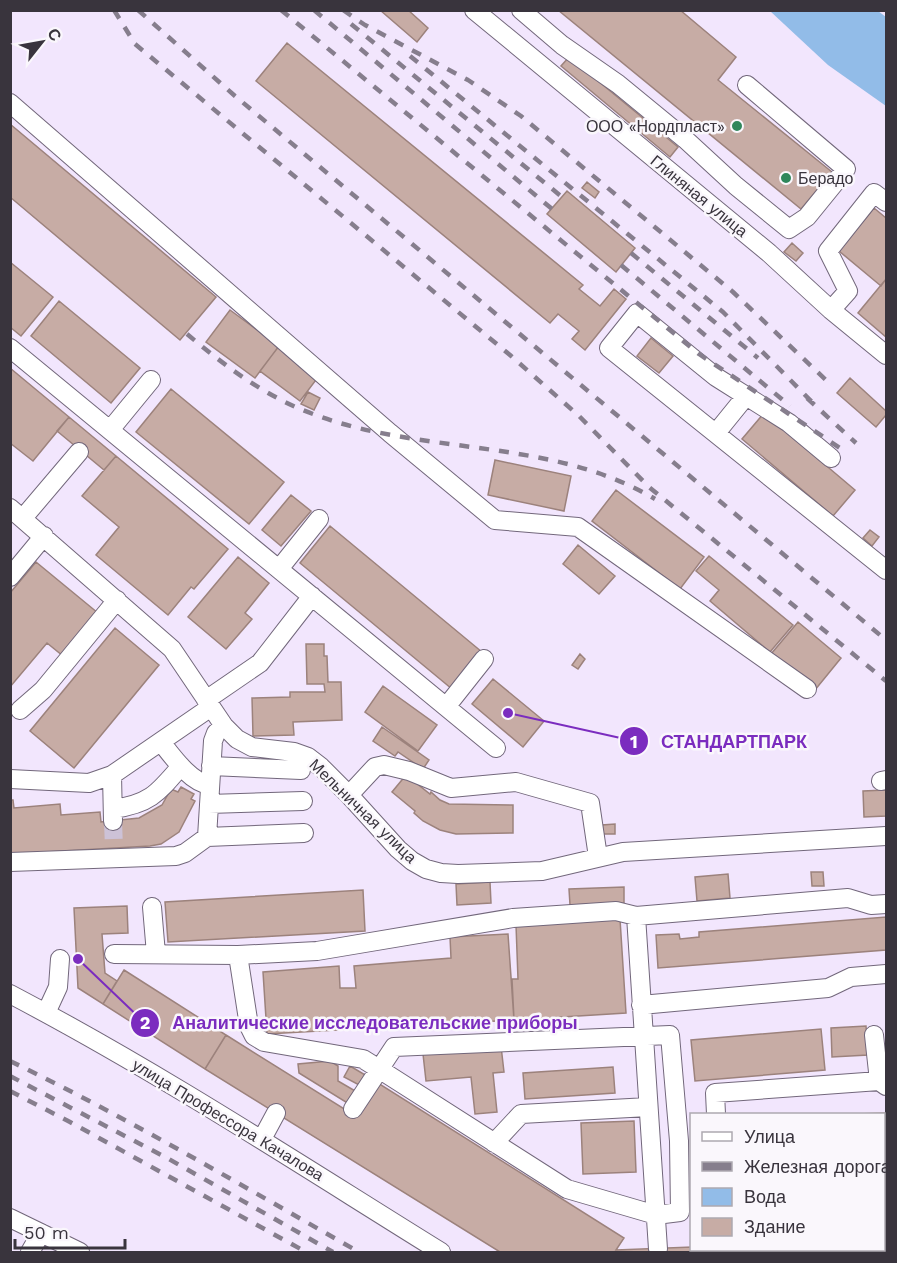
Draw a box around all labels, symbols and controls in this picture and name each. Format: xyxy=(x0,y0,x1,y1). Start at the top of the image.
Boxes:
north arrow xyxy=(12,12,72,72)
text: С xyxy=(43,25,66,45)
place label: ООО «Нордпласт» xyxy=(586,117,725,136)
marker: ООО «Нордпласт» xyxy=(730,119,744,133)
street label: Глиняная улица xyxy=(647,151,751,241)
place label: Берадо xyxy=(798,169,854,188)
marker: Берадо xyxy=(779,171,793,185)
callout: СТАНДАРТПАРК xyxy=(619,723,818,759)
text: 1 xyxy=(630,731,638,752)
text: СТАНДАРТПАРК xyxy=(661,731,808,752)
street label: Мельничная улица xyxy=(306,755,421,867)
callout: Аналитические исследовательские приборы xyxy=(130,1005,589,1041)
text: 2 xyxy=(140,1012,150,1033)
text: Аналитические исследовательские приборы xyxy=(172,1012,578,1033)
street label: улица Профессора Качалова xyxy=(129,1055,327,1185)
legend xyxy=(690,1113,885,1251)
text: Улица xyxy=(744,1126,796,1147)
text: Железная дорога xyxy=(744,1156,892,1177)
text: Вода xyxy=(744,1186,787,1207)
scale bar xyxy=(15,1212,124,1250)
text: Здание xyxy=(744,1216,805,1237)
text: 50 m xyxy=(24,1222,69,1243)

